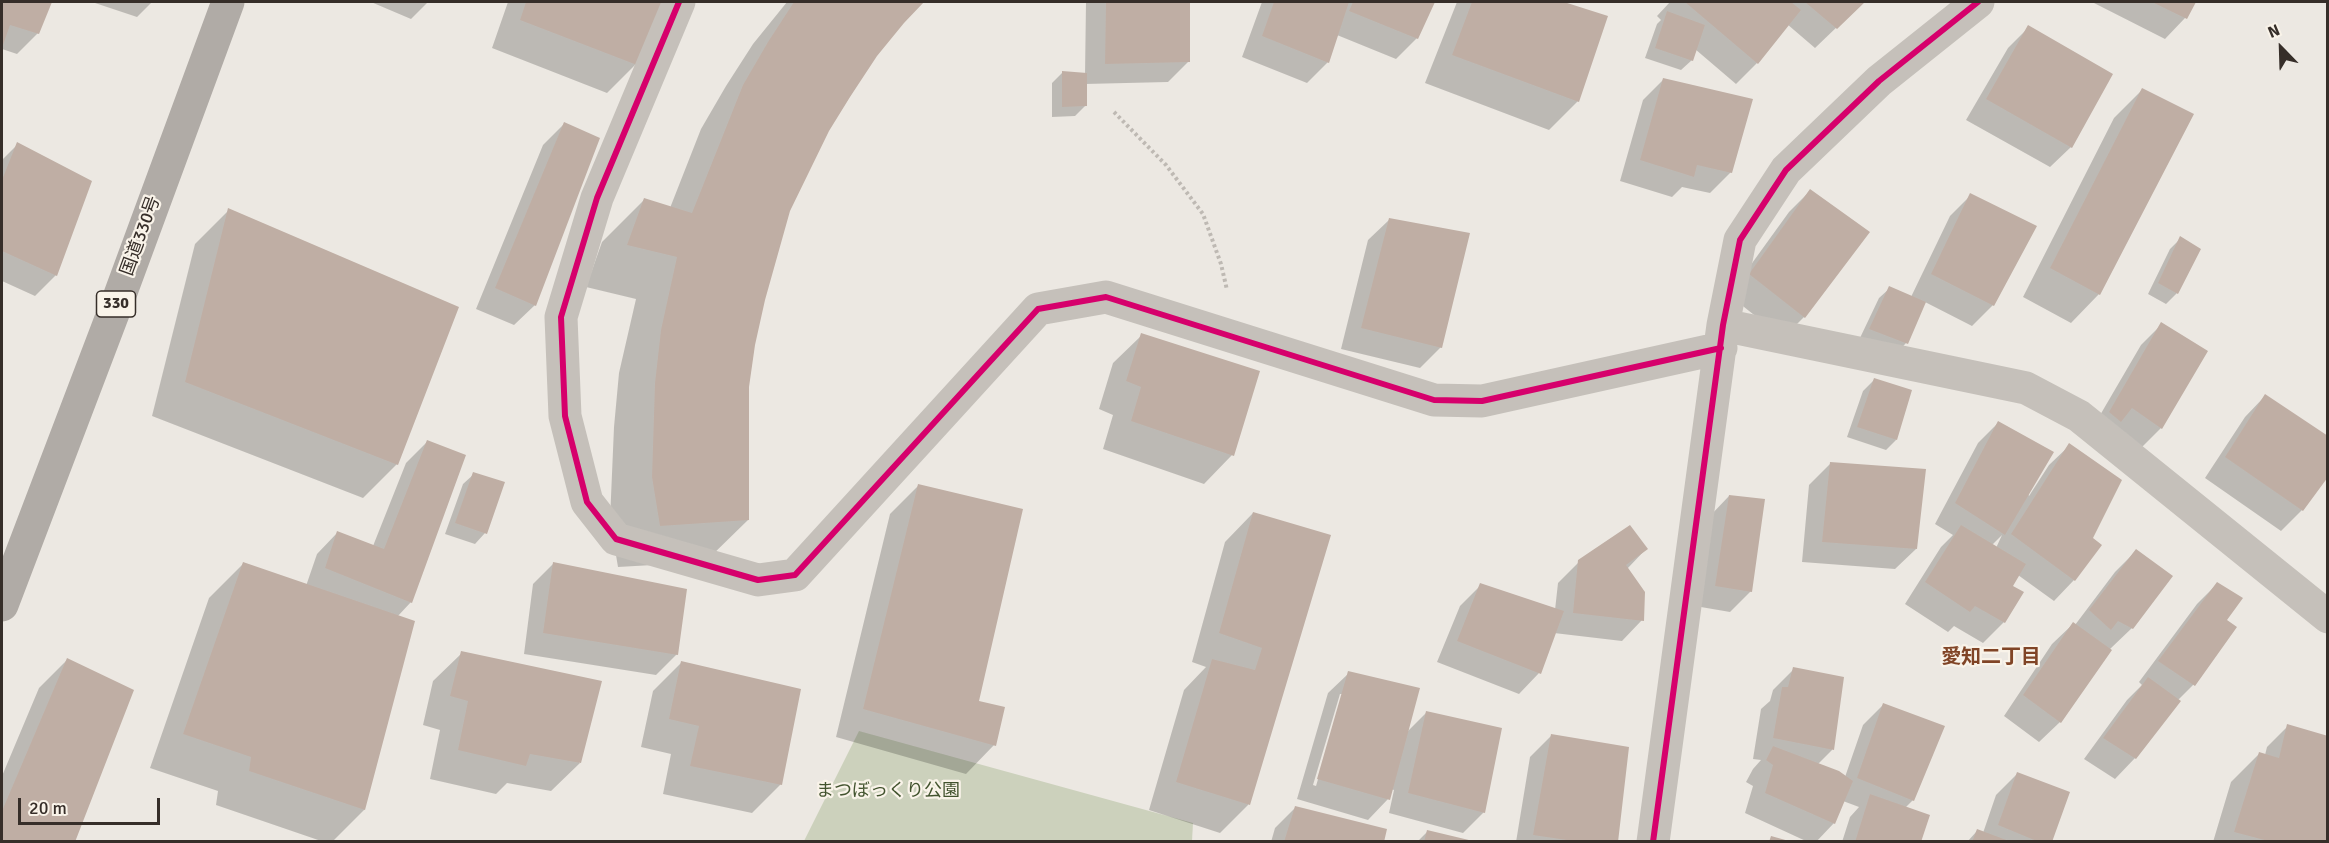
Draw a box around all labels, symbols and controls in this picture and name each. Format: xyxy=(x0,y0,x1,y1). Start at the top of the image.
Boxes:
north arrow xyxy=(2251,18,2311,78)
text: N xyxy=(2265,20,2283,43)
street label: 国道330号 xyxy=(117,193,165,279)
road number: 330 xyxy=(96,291,136,317)
district label: 愛知二丁目 xyxy=(1941,646,2041,670)
park label: まつぼっくり公園 xyxy=(816,780,960,802)
scale bar xyxy=(21,786,164,824)
text: 20 m xyxy=(29,797,67,819)

